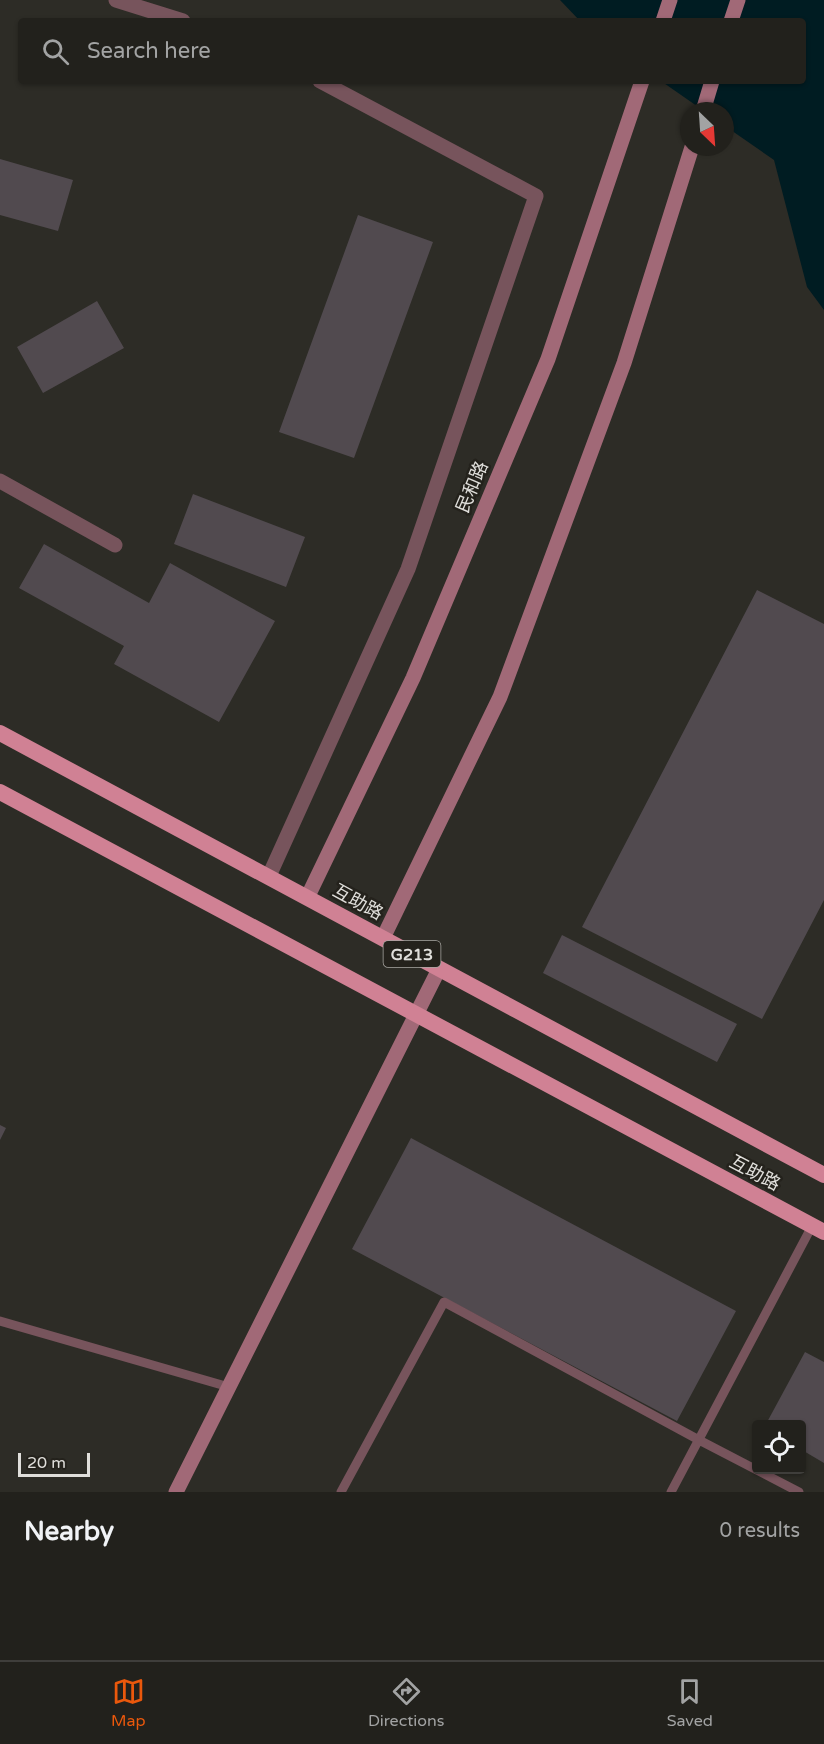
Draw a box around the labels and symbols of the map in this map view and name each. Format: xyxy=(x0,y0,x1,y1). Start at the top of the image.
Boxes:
north arrow xyxy=(680,102,734,156)
street label: 民和路 xyxy=(451,458,493,516)
street label: 互助路 xyxy=(329,879,387,925)
road number: G213 xyxy=(384,941,440,967)
street label: 互助路 xyxy=(726,1151,784,1195)
scale bar xyxy=(18,1450,90,1478)

